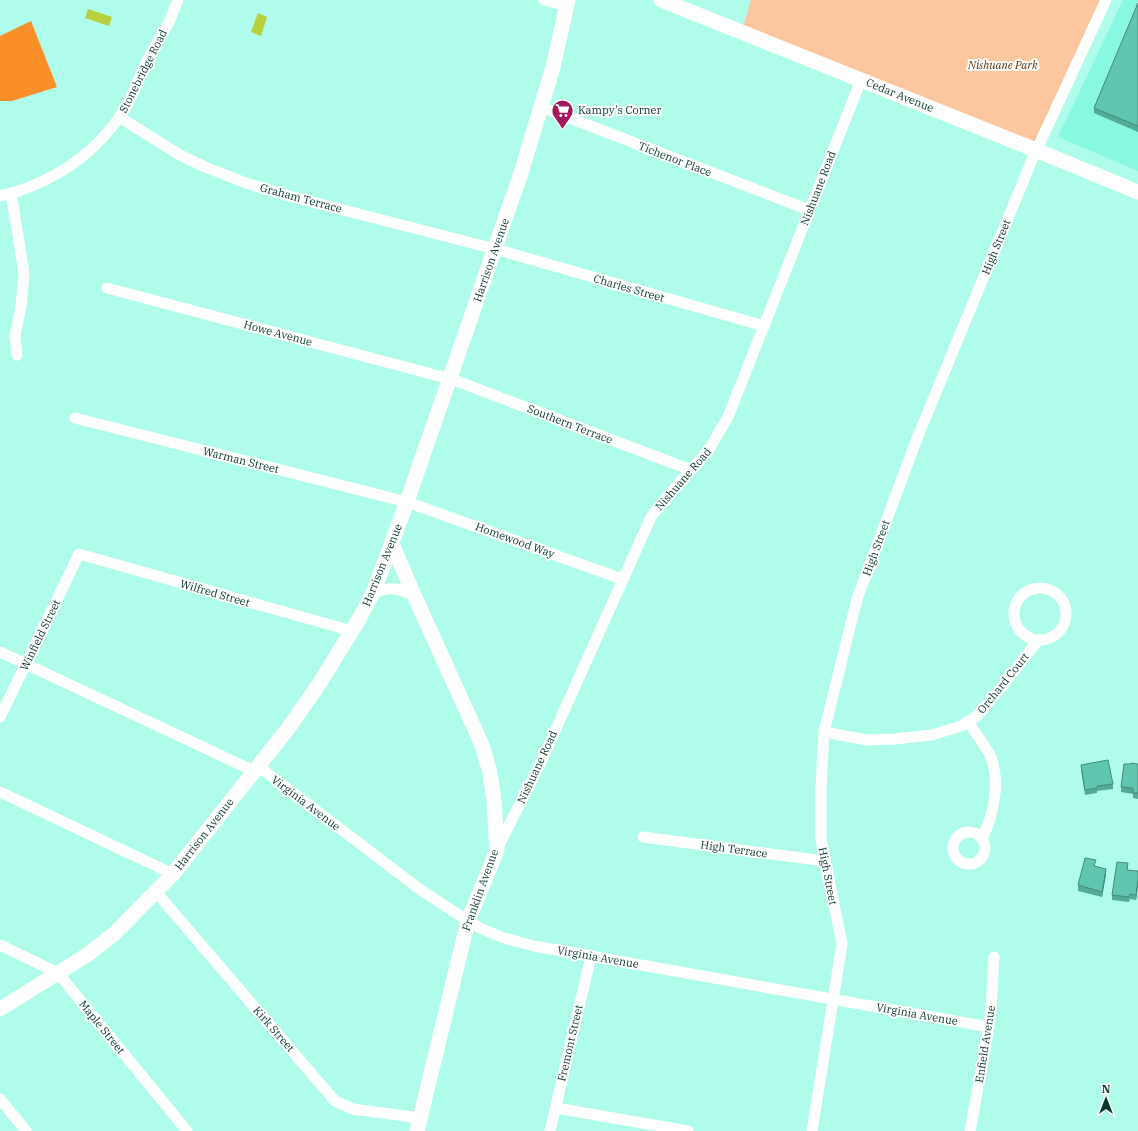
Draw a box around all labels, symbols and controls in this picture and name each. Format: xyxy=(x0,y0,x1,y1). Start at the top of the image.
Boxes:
street label: Stonebridge Road xyxy=(116,27,170,115)
park label: Nishuane Park xyxy=(967,58,1038,72)
street label: Cedar Avenue xyxy=(864,75,936,115)
supermarket icon: Kampy's Corner xyxy=(550,97,576,130)
place label: Kampy's Corner xyxy=(578,103,662,117)
street label: Tichenor Place xyxy=(636,139,714,179)
street label: Nishuane Road xyxy=(797,148,839,227)
street label: Graham Terrace xyxy=(258,180,344,216)
street label: Harrison Avenue xyxy=(470,216,512,304)
street label: High Street xyxy=(979,217,1013,277)
street label: Charles Street xyxy=(592,271,666,305)
street label: Howe Avenue xyxy=(242,317,314,349)
street label: Southern Terrace xyxy=(525,401,615,447)
street label: Warman Street xyxy=(202,444,281,476)
street label: Nishuane Road xyxy=(652,444,714,513)
street label: High Street xyxy=(859,518,893,578)
street label: Homewood Way xyxy=(473,519,557,561)
street label: Harrison Avenue xyxy=(359,522,405,608)
street label: Wilfred Street xyxy=(178,576,252,610)
street label: Winfield Street xyxy=(17,597,63,673)
street label: Orchard Court xyxy=(974,650,1032,716)
street label: Nishuane Road xyxy=(514,728,560,806)
street label: Virginia Avenue xyxy=(269,773,343,834)
street label: Harrison Avenue xyxy=(171,795,237,873)
street label: High Terrace xyxy=(700,837,768,861)
street label: High Street xyxy=(816,846,840,906)
street label: Franklin Avenue xyxy=(459,847,501,933)
street label: Virginia Avenue xyxy=(556,943,640,971)
street label: Maple Street xyxy=(76,997,128,1057)
street label: Virginia Avenue xyxy=(875,1000,959,1028)
street label: Kirk Street xyxy=(250,1003,298,1055)
street label: Fremont Street xyxy=(554,1003,586,1083)
street label: Enfield Avenue xyxy=(972,1004,998,1084)
north arrow xyxy=(1086,1079,1126,1119)
text: N xyxy=(1102,1082,1111,1096)

